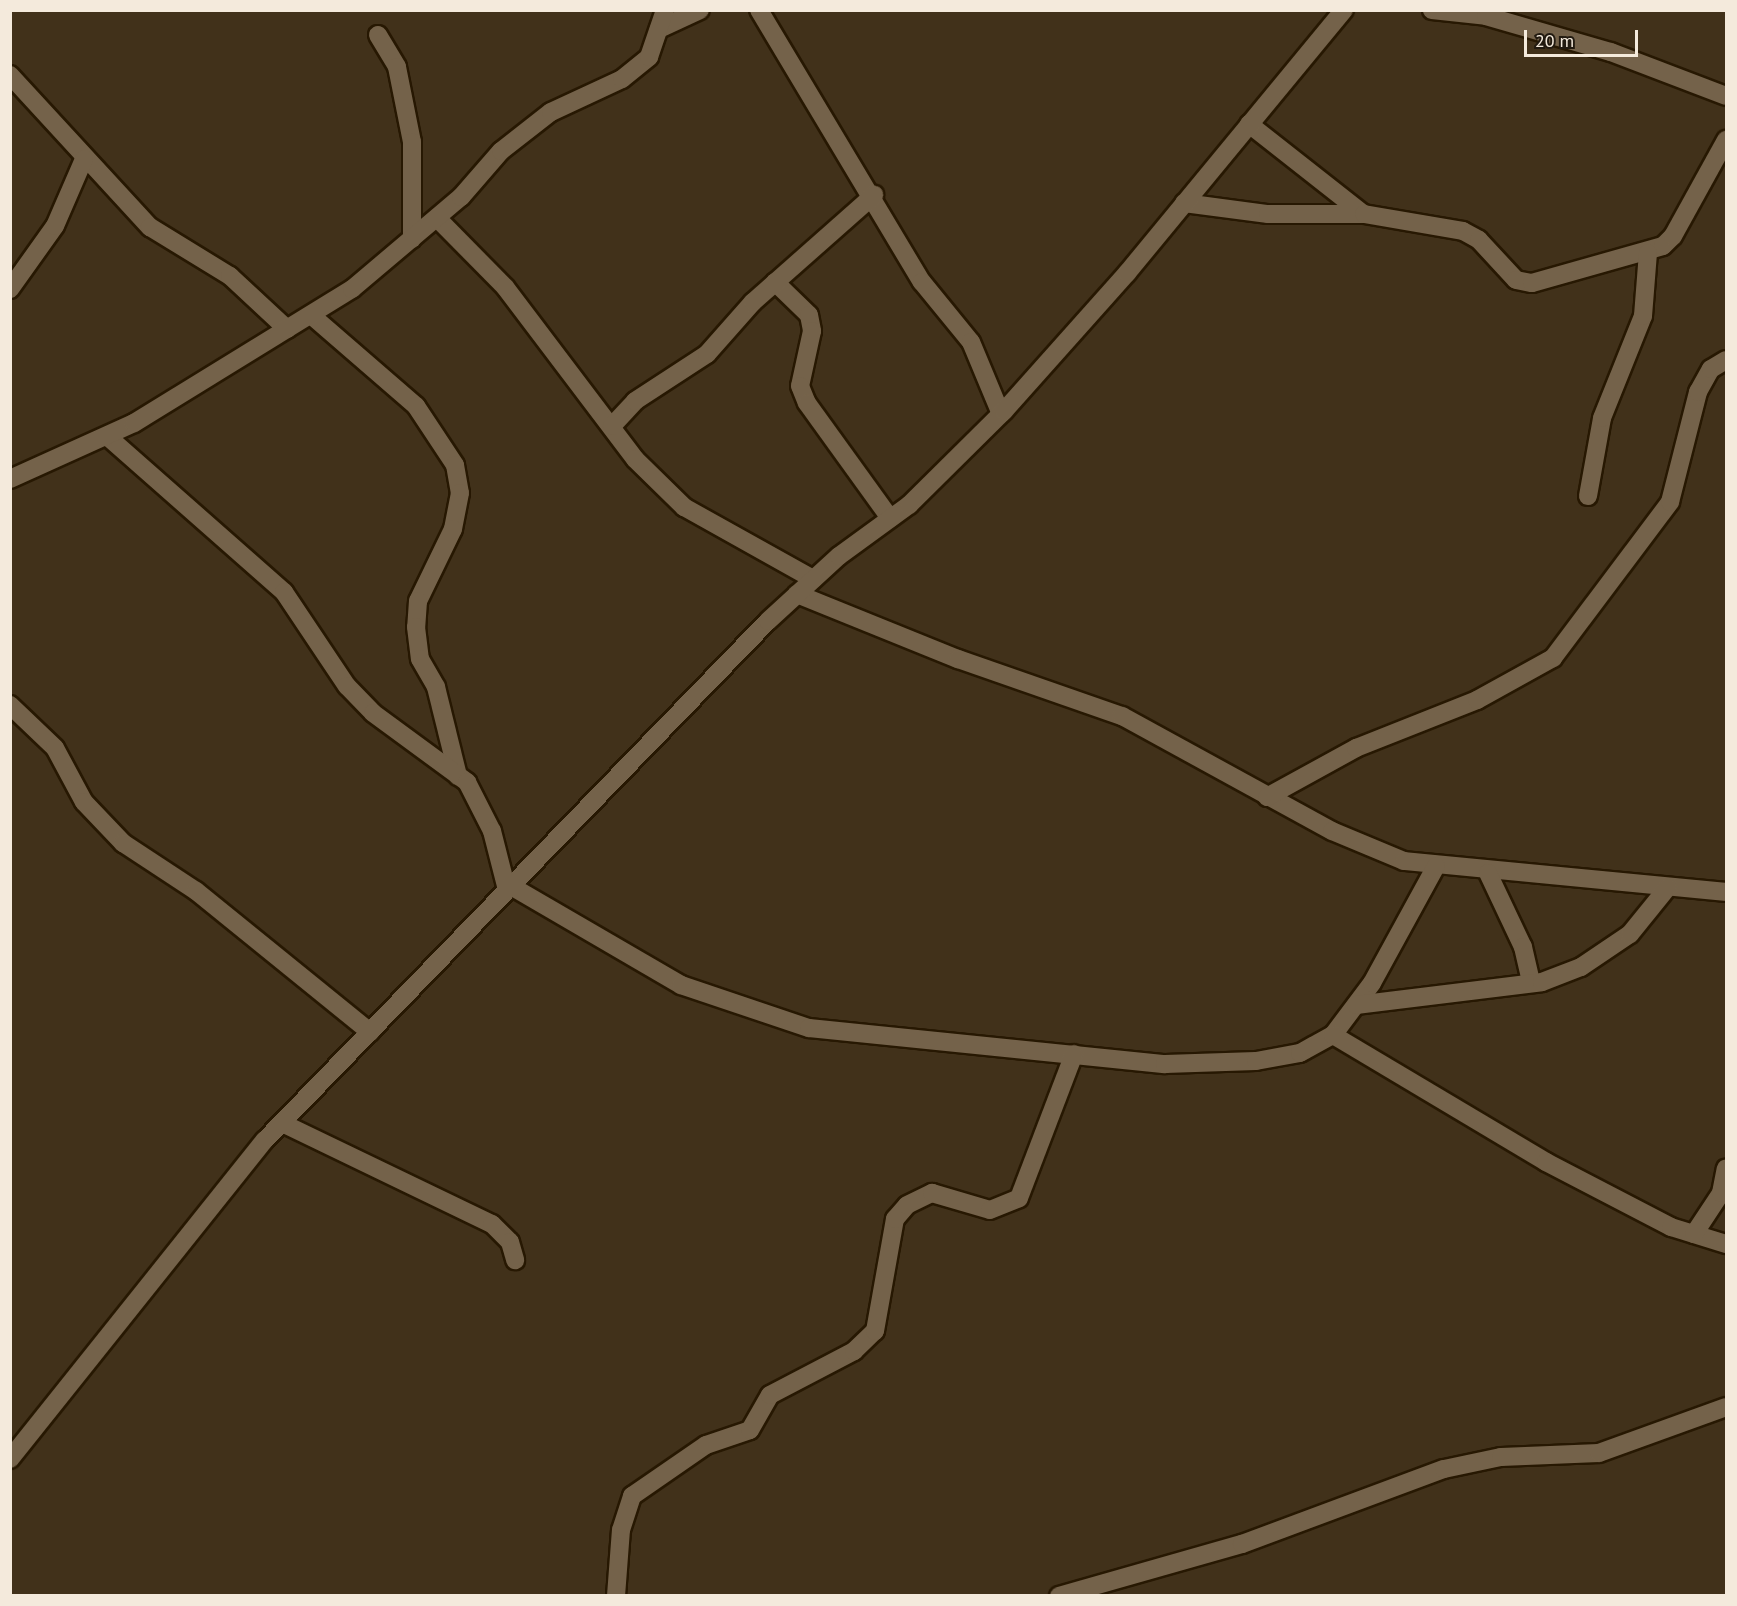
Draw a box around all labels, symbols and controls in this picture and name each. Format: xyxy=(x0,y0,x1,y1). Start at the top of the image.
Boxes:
scale bar xyxy=(1527,18,1641,56)
text: 20 m xyxy=(1535,29,1574,52)

